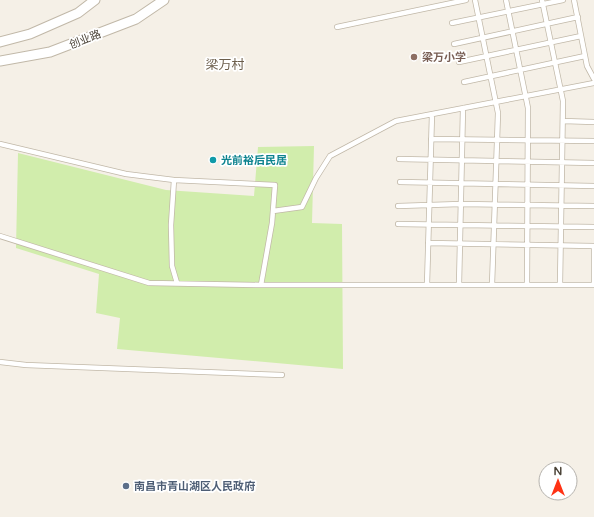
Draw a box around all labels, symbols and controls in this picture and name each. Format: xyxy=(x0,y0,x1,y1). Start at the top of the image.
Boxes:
street label: 创业路 xyxy=(67,27,103,51)
place label: 梁万小学 xyxy=(422,51,466,64)
marker: 梁万小学 xyxy=(409,52,419,62)
district label: 梁万村 xyxy=(205,57,245,73)
place label: 光前裕后民居 xyxy=(221,154,287,167)
marker: 光前裕后民居 xyxy=(208,155,218,165)
north arrow xyxy=(538,461,578,501)
text: N xyxy=(554,465,562,478)
place label: 南昌市青山湖区人民政府 xyxy=(134,480,255,493)
marker: 南昌市青山湖区人民政府 xyxy=(121,481,131,491)

